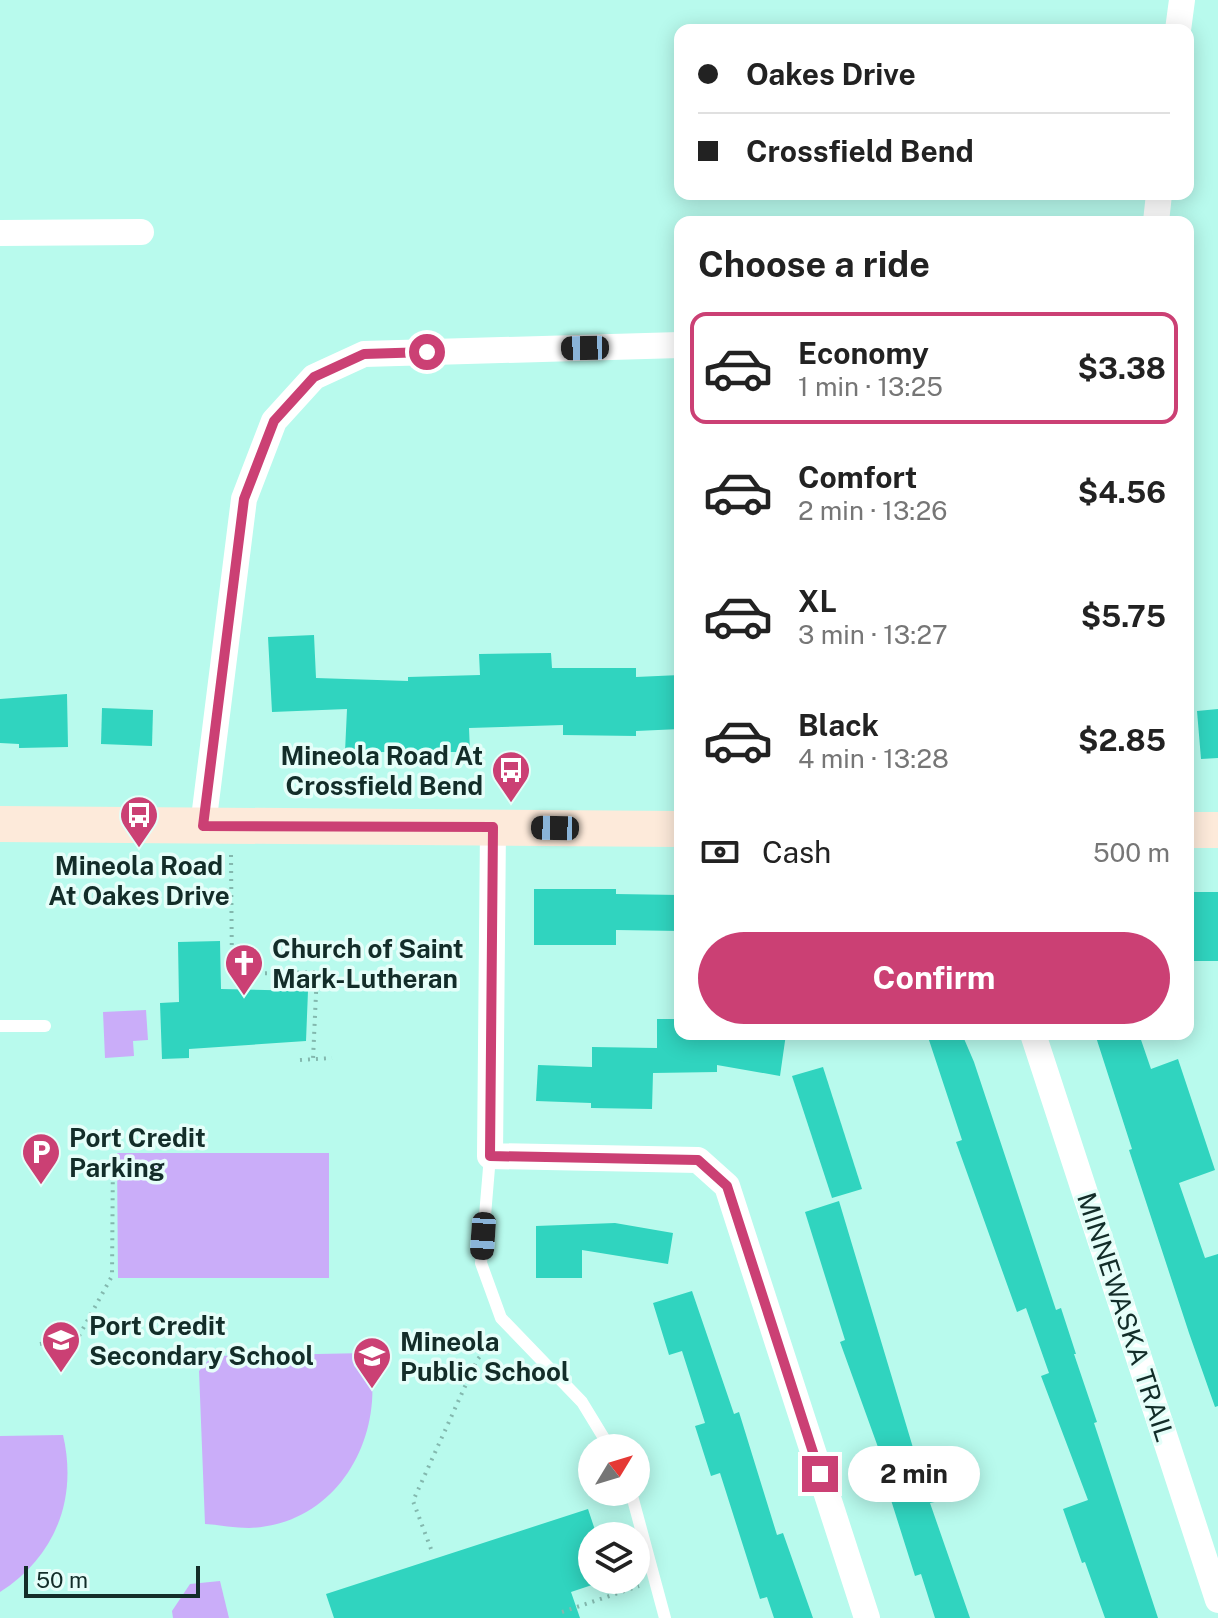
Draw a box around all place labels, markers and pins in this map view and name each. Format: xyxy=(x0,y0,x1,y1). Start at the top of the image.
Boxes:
place label: Mineola Road At Crossfield Bend xyxy=(280,740,483,801)
bus stop icon: Mineola Road At Crossfield Bend xyxy=(490,749,532,804)
bus stop icon: Mineola Road At Oakes Drive xyxy=(118,794,160,849)
place label: Mineola Road At Oakes Drive xyxy=(48,850,230,911)
place label: Church of Saint Mark-Lutheran xyxy=(272,933,464,994)
church icon: Church of Saint Mark-Lutheran xyxy=(223,942,265,997)
place label: Port Credit Parking xyxy=(69,1122,206,1183)
parking icon: Port Credit Parking xyxy=(20,1131,62,1186)
place label: Port Credit Secondary School xyxy=(89,1310,314,1371)
school or university icon: Port Credit Secondary School xyxy=(40,1319,82,1374)
place label: Mineola Public School xyxy=(400,1326,570,1387)
school or university icon: Mineola Public School xyxy=(351,1335,393,1390)

